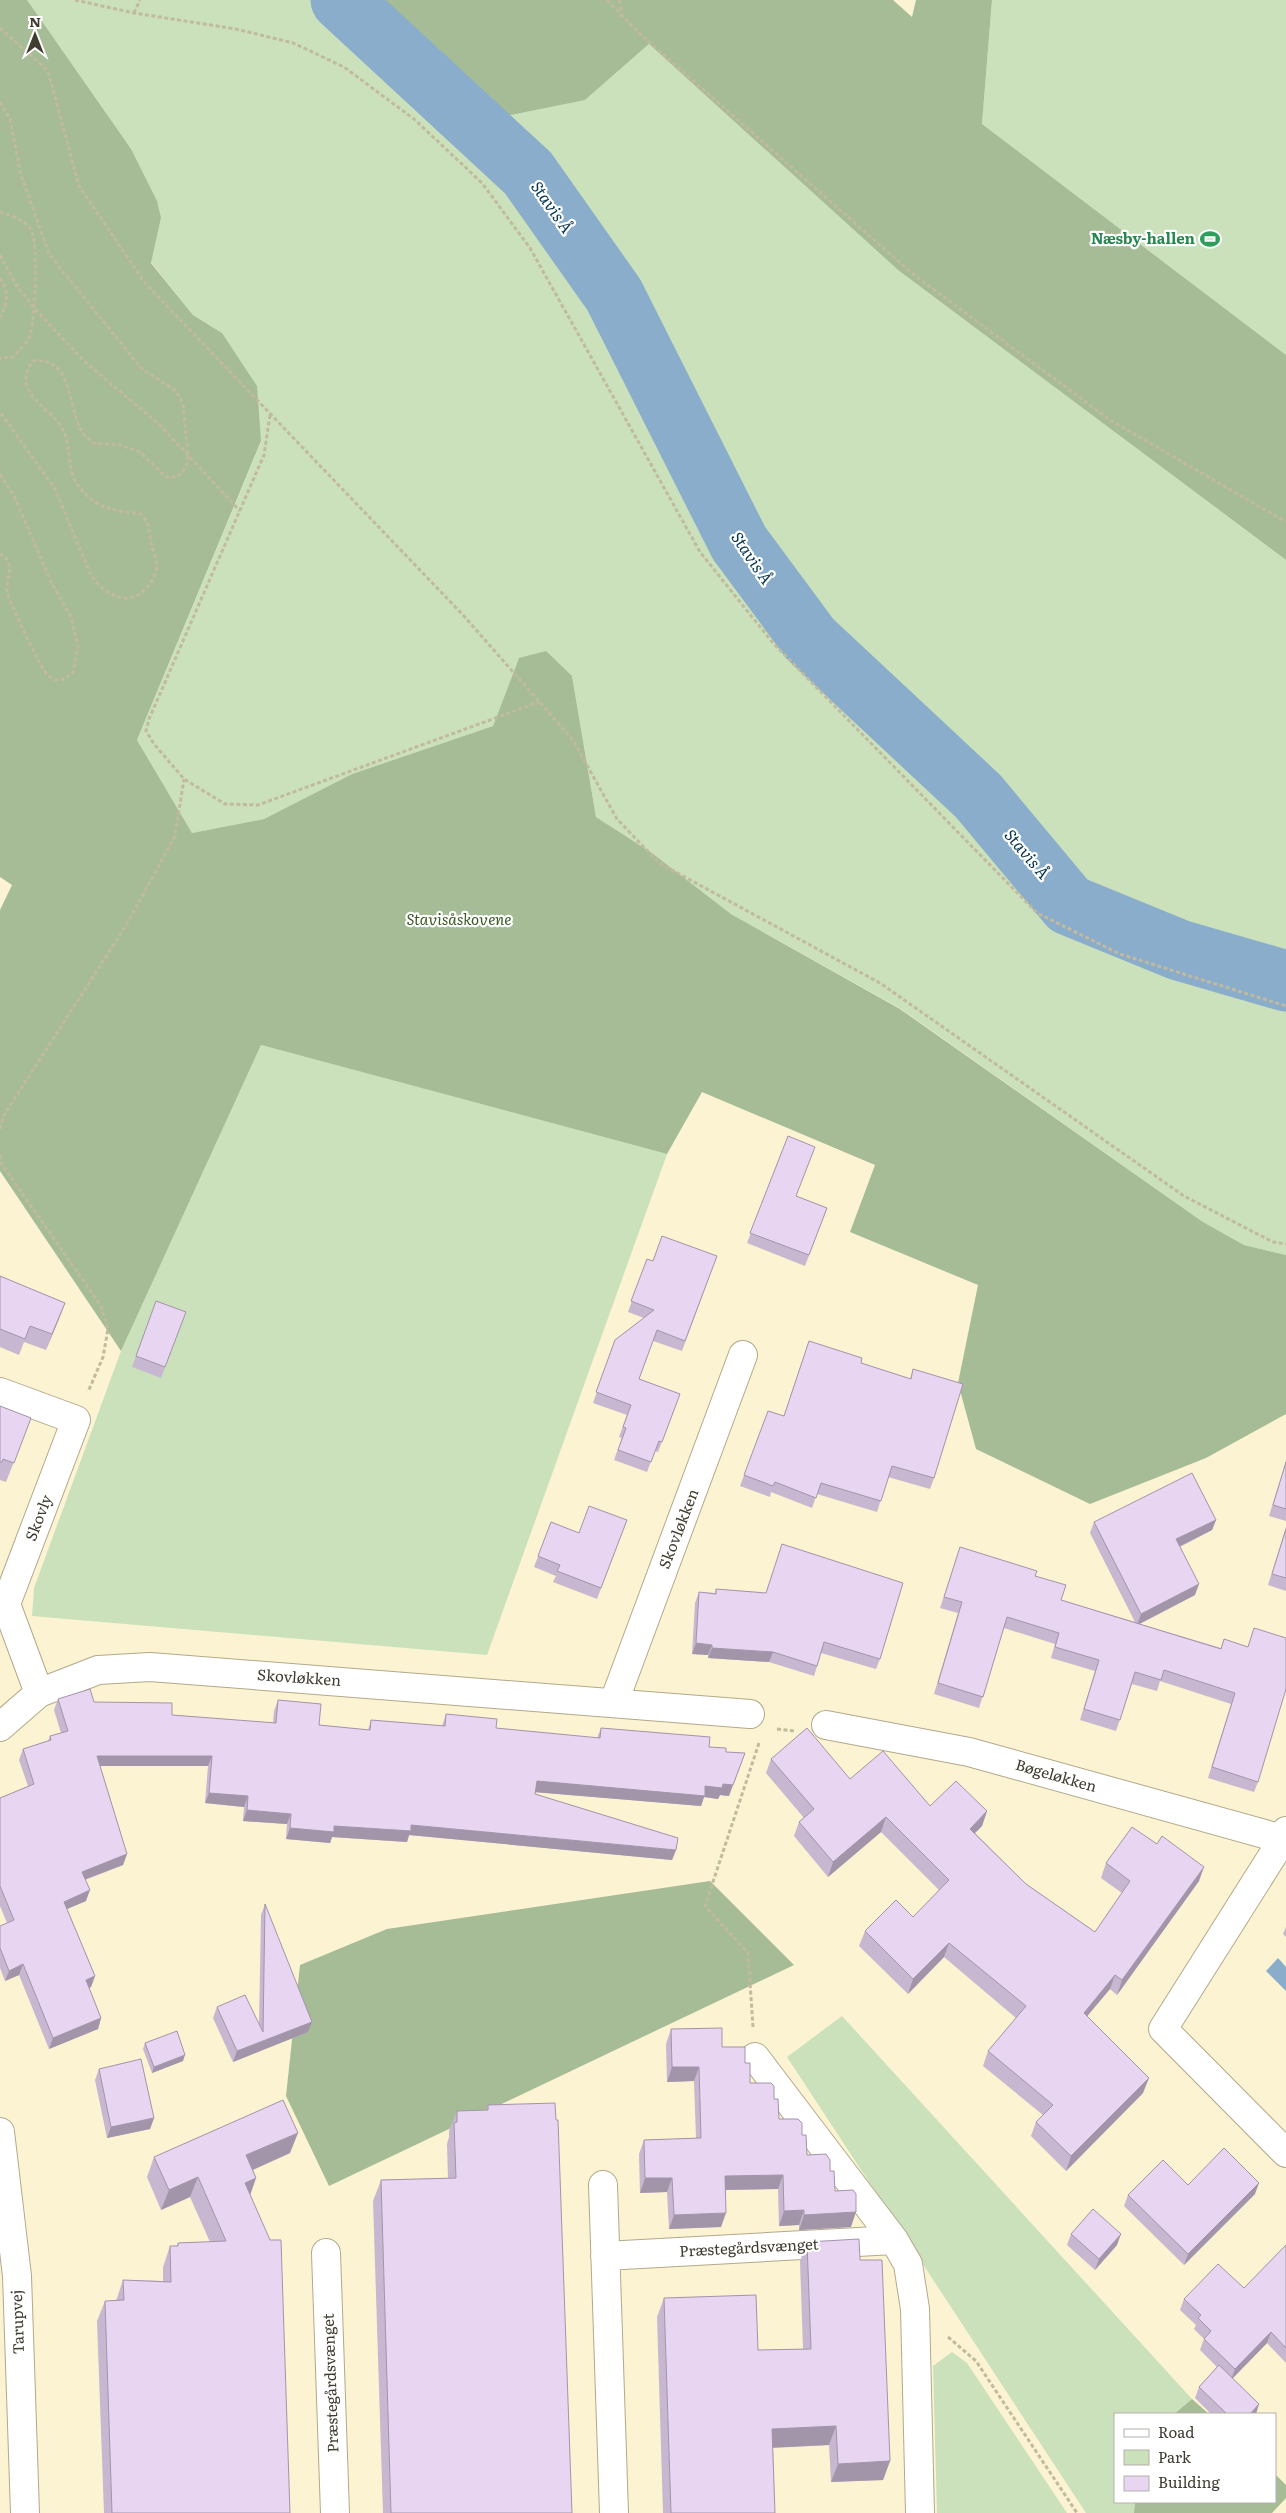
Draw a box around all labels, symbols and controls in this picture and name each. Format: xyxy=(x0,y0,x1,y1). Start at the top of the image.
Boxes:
north arrow xyxy=(10,10,60,60)
text: N xyxy=(29,11,41,31)
water label: Stavis Å xyxy=(526,176,580,238)
place label: Næsby-hallen xyxy=(1091,226,1196,249)
sports icon: Næsby-hallen xyxy=(1199,228,1221,250)
water label: Stavis Å xyxy=(726,526,780,589)
water label: Stavis Å xyxy=(1000,823,1056,884)
park label: Stavisåskovene xyxy=(407,907,511,930)
street label: Skovløkken xyxy=(652,1485,703,1572)
street label: Skovly xyxy=(18,1491,57,1544)
street label: Skovløkken xyxy=(256,1662,342,1691)
street label: Bøgeløkken xyxy=(1013,1752,1100,1797)
street label: Præstegårdsvænget xyxy=(679,2231,819,2262)
street label: Tarupvej xyxy=(4,2289,29,2355)
street label: Præstegårdsvænget xyxy=(316,2313,343,2453)
legend xyxy=(1114,2413,1276,2503)
text: Road xyxy=(1158,2420,1194,2443)
text: Park xyxy=(1158,2445,1192,2468)
text: Building xyxy=(1158,2470,1220,2493)

